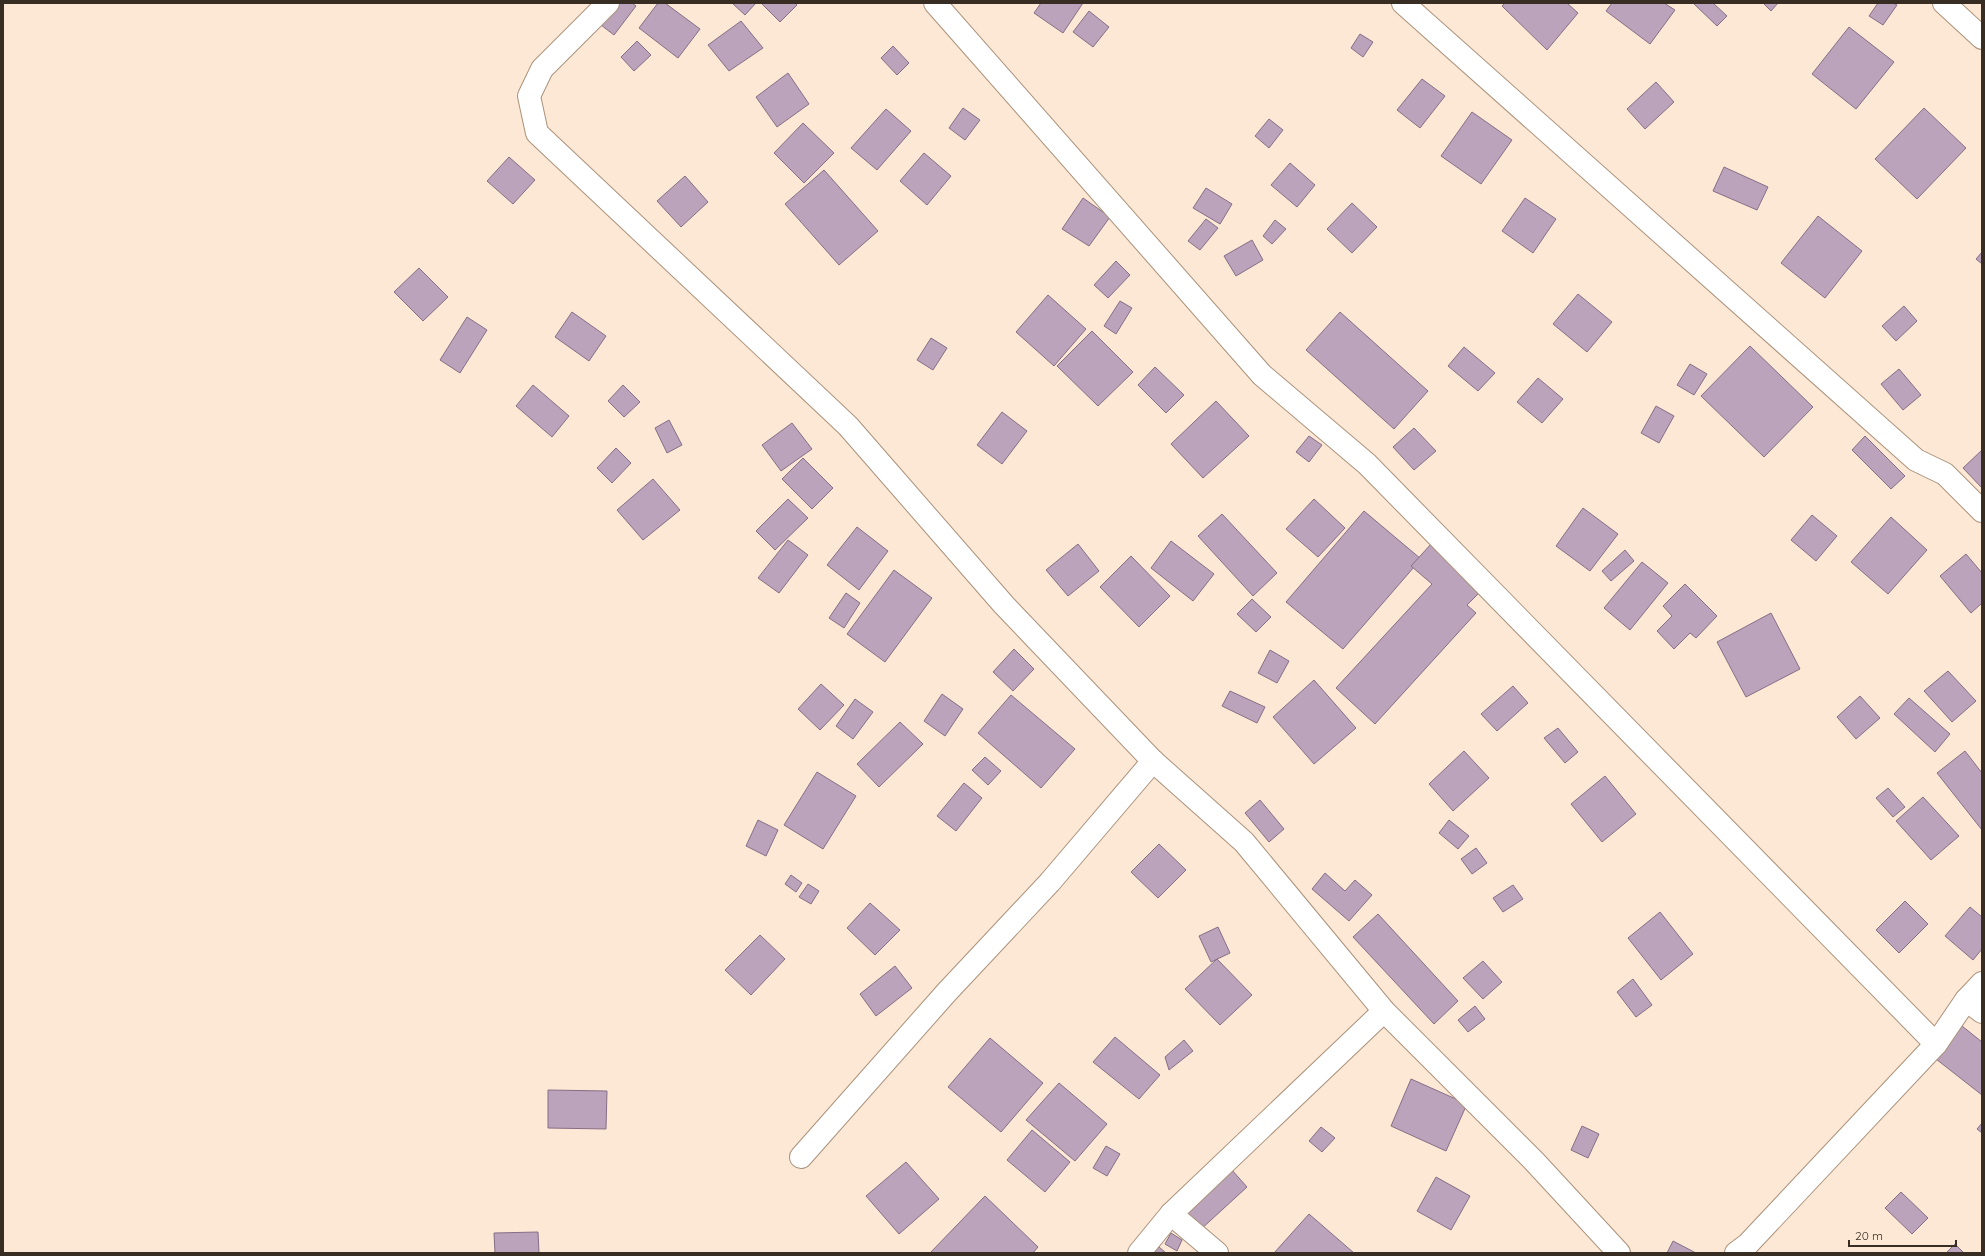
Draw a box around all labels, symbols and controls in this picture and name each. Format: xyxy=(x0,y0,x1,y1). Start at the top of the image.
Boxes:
scale bar xyxy=(1849,1222,1956,1248)
text: 20 m xyxy=(1855,1228,1883,1243)

